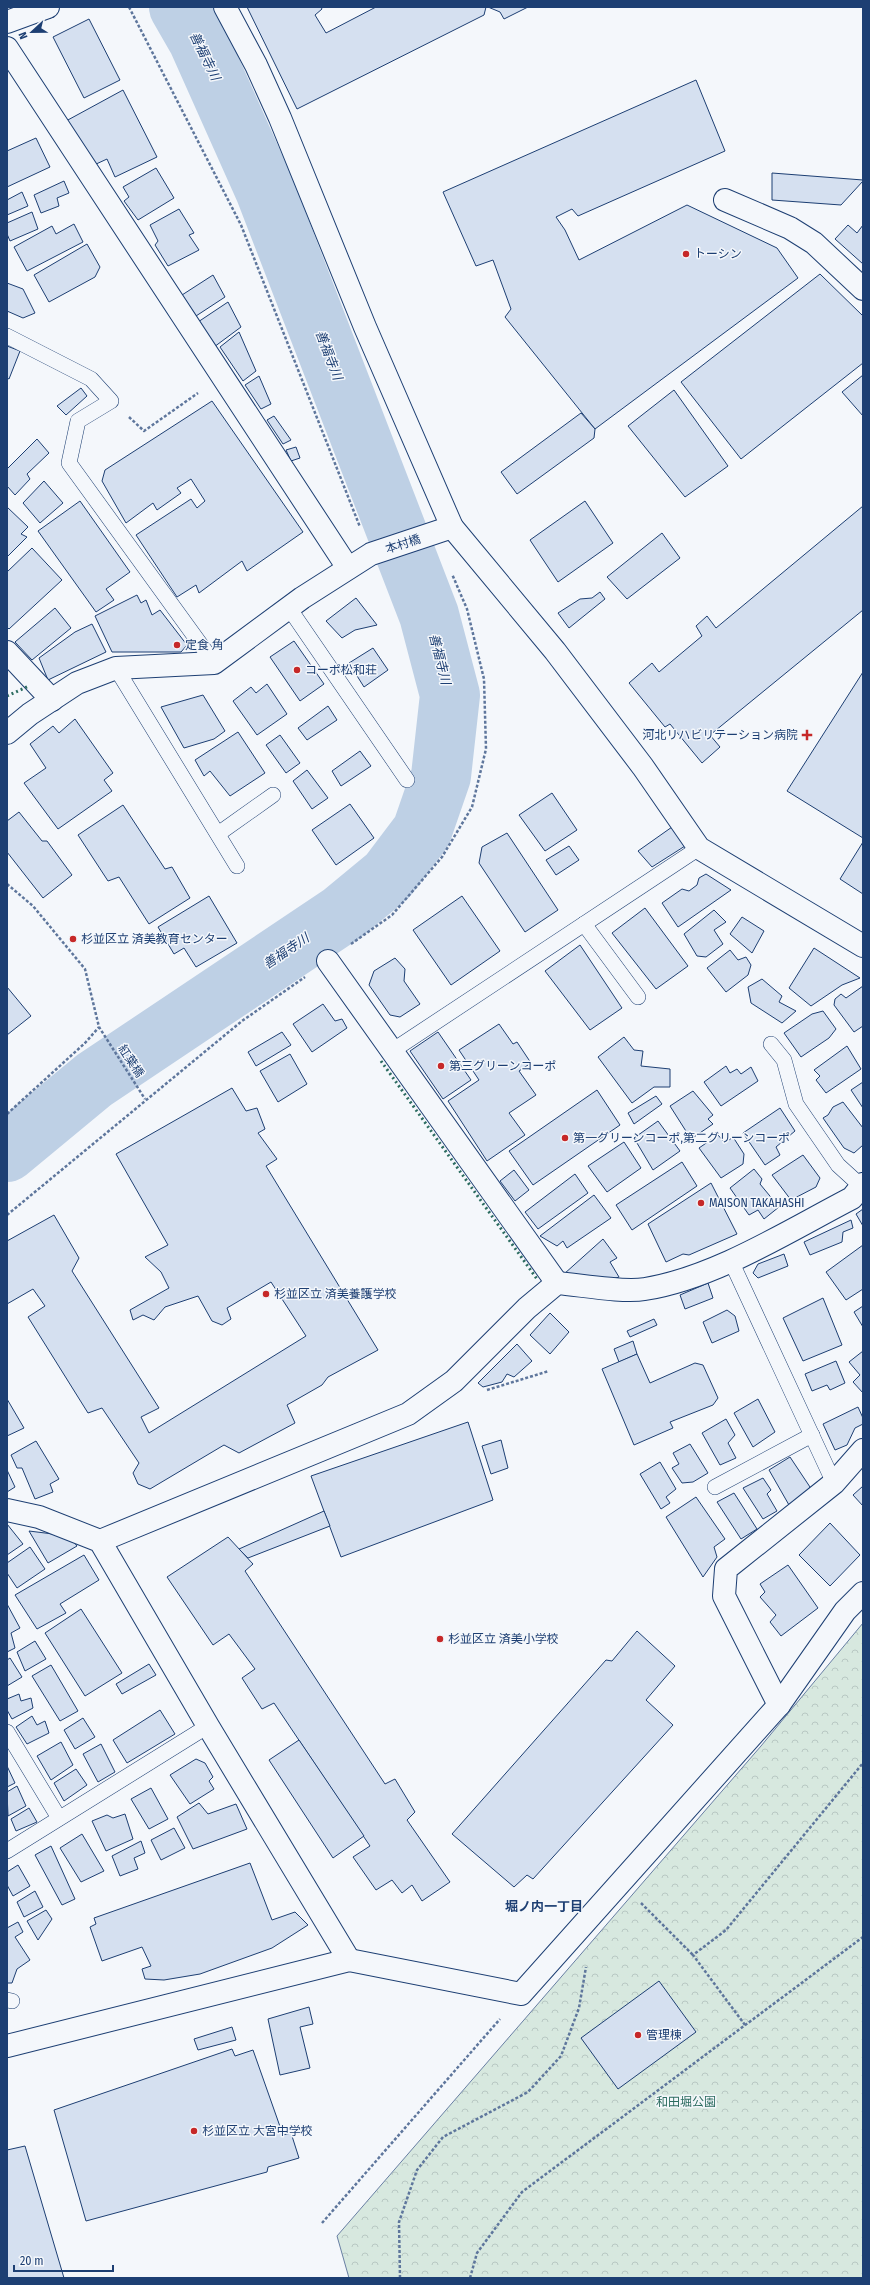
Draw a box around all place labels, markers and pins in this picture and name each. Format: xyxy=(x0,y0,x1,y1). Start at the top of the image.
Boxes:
place label: トーシン xyxy=(694,247,742,261)
marker: トーシン xyxy=(681,249,691,259)
place label: 定食 角 xyxy=(185,638,224,652)
marker: 定食 角 xyxy=(172,640,182,650)
place label: コーポ松和荘 xyxy=(305,663,377,677)
marker: コーポ松和荘 xyxy=(292,665,302,675)
place label: 河北リハビリテーション病院 xyxy=(642,728,798,742)
marker: 河北リハビリテーション病院 xyxy=(801,729,813,741)
place label: 杉並区立 済美教育センター xyxy=(81,932,228,946)
marker: 杉並区立 済美教育センター xyxy=(68,934,78,944)
place label: 第三グリーンコーポ xyxy=(449,1059,556,1073)
marker: 第三グリーンコーポ xyxy=(436,1061,446,1071)
place label: 第一グリーンコーポ,第二グリーンコーポ xyxy=(573,1131,790,1145)
marker: 第一グリーンコーポ,第二グリーンコーポ xyxy=(560,1133,570,1143)
place label: MAISON TAKAHASHI xyxy=(709,1196,804,1210)
marker: MAISON TAKAHASHI xyxy=(696,1198,706,1208)
place label: 杉並区立 済美養護学校 xyxy=(274,1287,397,1301)
marker: 杉並区立 済美養護学校 xyxy=(261,1289,271,1299)
place label: 杉並区立 済美小学校 xyxy=(448,1632,559,1646)
marker: 杉並区立 済美小学校 xyxy=(435,1634,445,1644)
place label: 管理棟 xyxy=(646,2028,682,2042)
marker: 管理棟 xyxy=(633,2030,643,2040)
place label: 杉並区立 大宮中学校 xyxy=(202,2124,313,2138)
marker: 杉並区立 大宮中学校 xyxy=(189,2126,199,2136)

